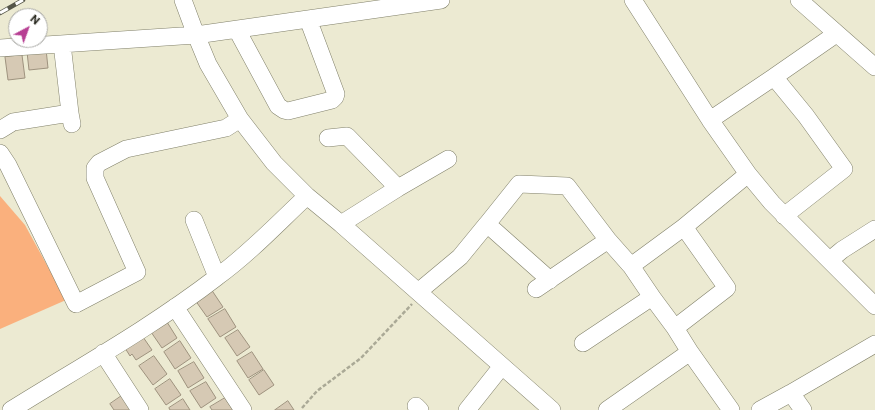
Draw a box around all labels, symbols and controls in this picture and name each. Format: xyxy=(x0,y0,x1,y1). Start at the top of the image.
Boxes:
north arrow xyxy=(8,8,48,48)
text: N xyxy=(28,12,43,27)

